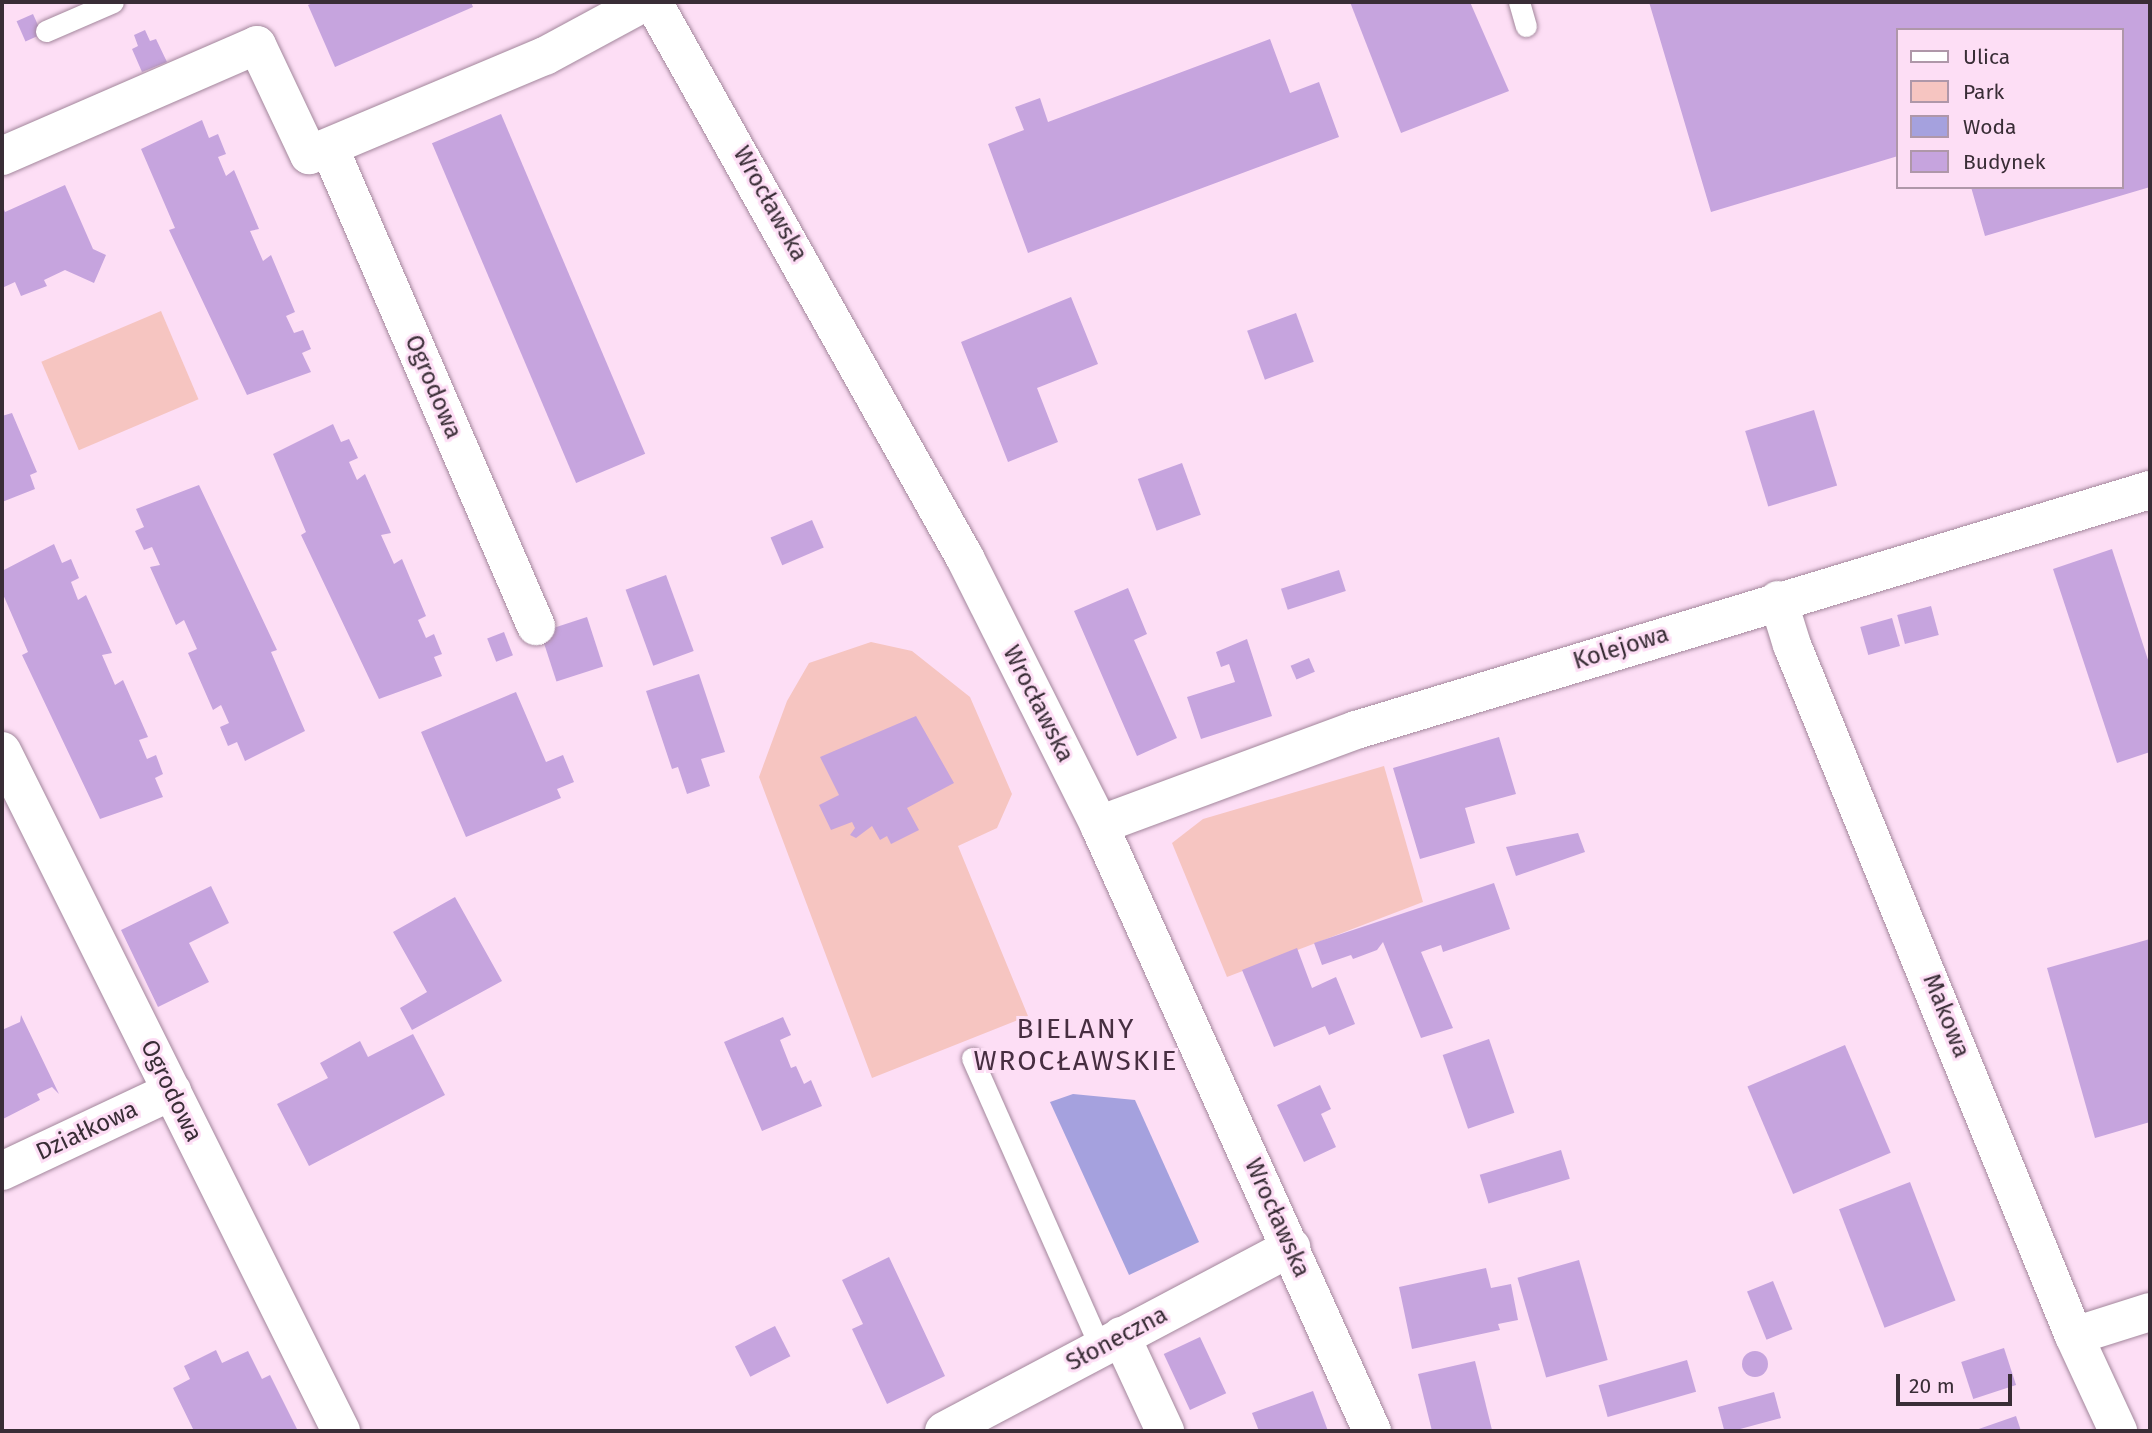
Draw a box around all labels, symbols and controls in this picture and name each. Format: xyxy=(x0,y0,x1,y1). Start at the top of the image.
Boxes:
legend xyxy=(1896,28,2124,189)
text: Ulica xyxy=(1963,44,2010,70)
text: Park xyxy=(1963,79,2004,105)
text: Woda xyxy=(1963,114,2016,140)
street label: Wrocławska xyxy=(727,141,813,267)
text: Budynek xyxy=(1963,149,2045,175)
street label: Ogrodowa xyxy=(398,331,468,443)
street label: Kolejowa xyxy=(1570,620,1672,676)
street label: Wrocławska xyxy=(996,641,1080,767)
street label: Makowa xyxy=(1916,970,1976,1062)
district label: BIELANY WROCŁAWSKIE xyxy=(975,1012,1177,1078)
street label: Ogrodowa xyxy=(134,1035,208,1147)
street label: Działkowa xyxy=(32,1095,142,1167)
street label: Wrocławska xyxy=(1238,1154,1316,1282)
street label: Słoneczna xyxy=(1061,1300,1173,1378)
scale bar xyxy=(1900,1360,2016,1404)
text: 20 m xyxy=(1909,1373,1955,1399)

